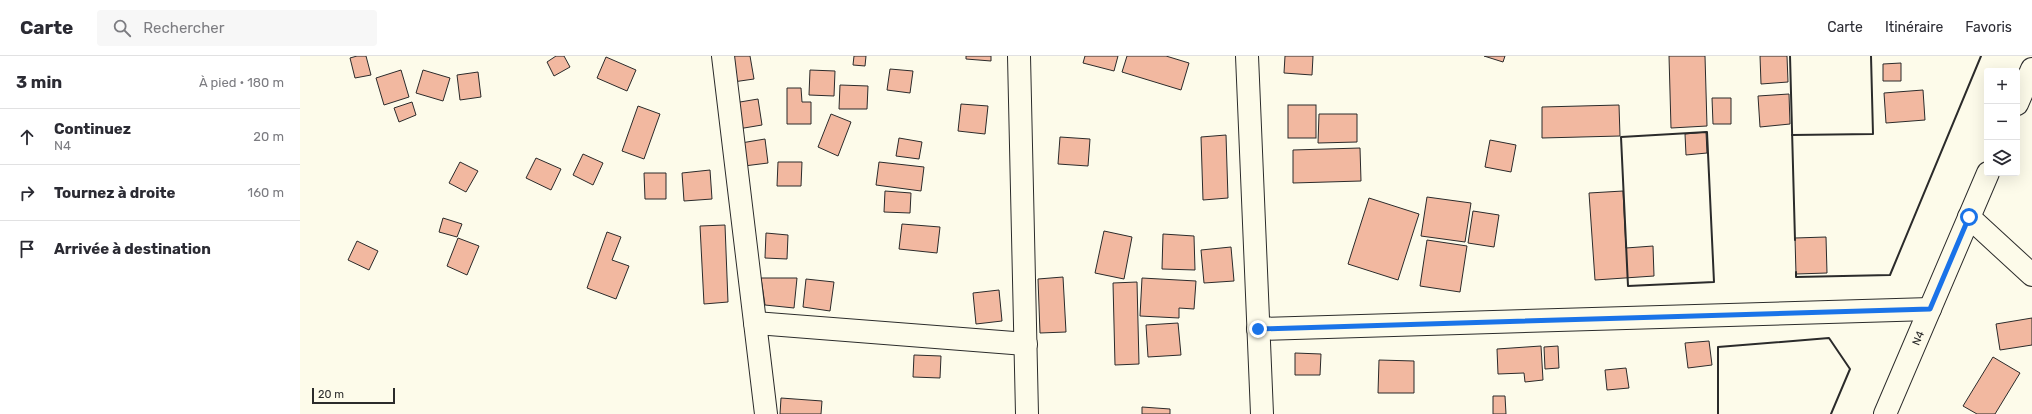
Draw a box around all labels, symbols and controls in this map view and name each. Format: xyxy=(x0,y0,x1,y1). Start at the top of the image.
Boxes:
search box xyxy=(97,10,377,46)
text: Carte xyxy=(20,16,73,39)
icon: search xyxy=(111,17,133,39)
text: Rechercher xyxy=(143,19,224,37)
text: Carte xyxy=(1827,19,1863,36)
text: Itinéraire xyxy=(1885,19,1943,36)
text: Favoris xyxy=(1965,19,2012,36)
map controls xyxy=(1984,68,2020,176)
button: + xyxy=(1984,68,2020,104)
text: 3 min xyxy=(16,72,62,92)
text: À pied · 180 m xyxy=(199,75,284,90)
button: − xyxy=(1984,104,2020,140)
text: Continuez xyxy=(54,120,131,138)
icon: ahead xyxy=(16,126,38,148)
text: 20 m xyxy=(253,129,284,144)
text: N4 xyxy=(54,138,71,153)
button: layers xyxy=(1984,140,2020,176)
icon: right xyxy=(16,182,38,204)
text: Tournez à droite xyxy=(54,184,175,202)
text: 160 m xyxy=(248,185,284,200)
route start xyxy=(1960,208,1978,226)
icon: arrive xyxy=(16,238,38,260)
text: Arrivée à destination xyxy=(54,240,211,258)
route end xyxy=(1249,320,1267,338)
street label: N4 xyxy=(1910,329,1927,347)
scale bar xyxy=(312,386,395,405)
text: 20 m xyxy=(318,388,344,401)

